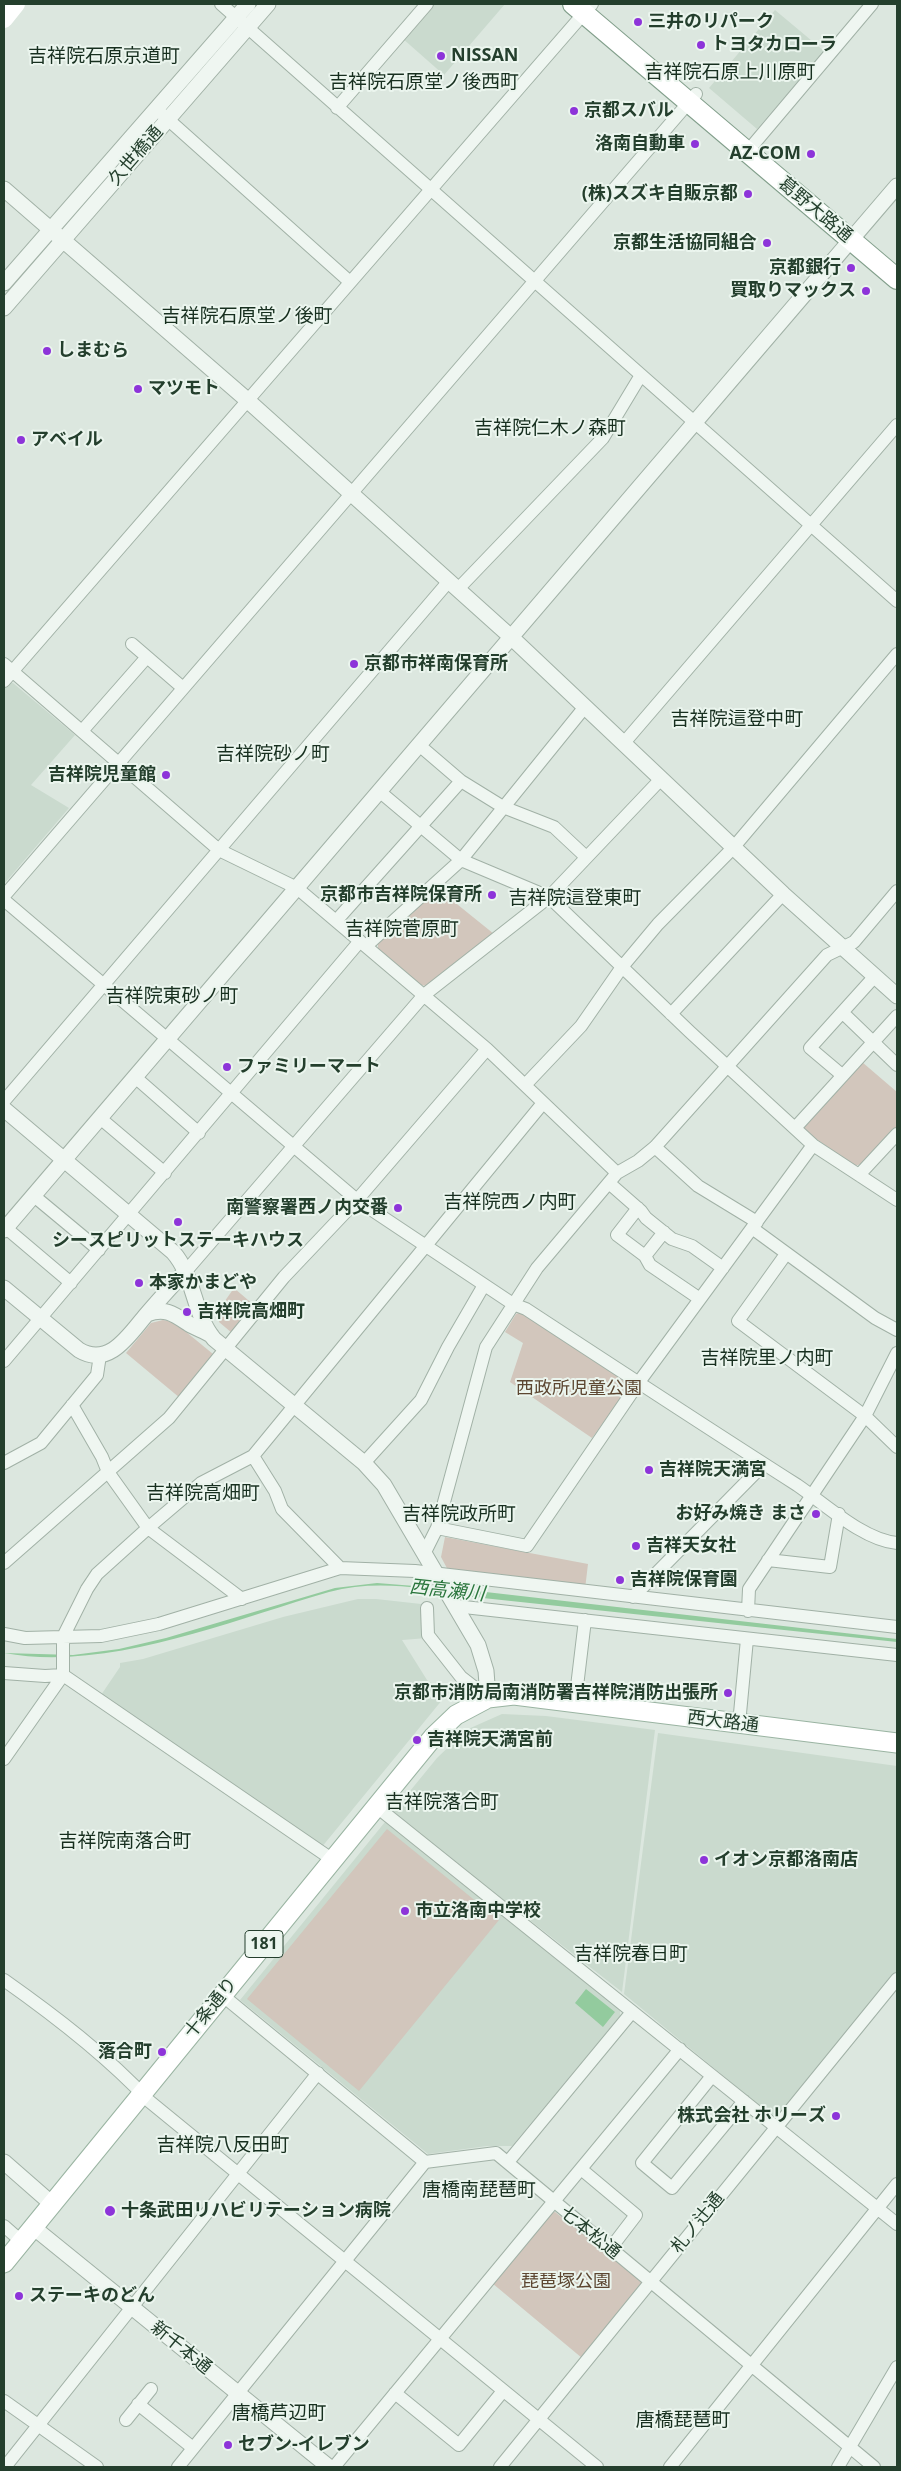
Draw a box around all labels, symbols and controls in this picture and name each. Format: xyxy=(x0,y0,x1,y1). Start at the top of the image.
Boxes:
place label: 三井のリパーク xyxy=(648,11,774,33)
marker: 三井のリパーク xyxy=(632,16,644,28)
place label: トヨタカローラ xyxy=(711,34,837,56)
marker: トヨタカローラ xyxy=(695,39,707,51)
place label: NISSAN xyxy=(451,45,518,67)
district label: 吉祥院石原京道町 xyxy=(28,46,180,68)
marker: NISSAN xyxy=(435,50,447,62)
district label: 吉祥院石原上川原町 xyxy=(645,62,815,84)
district label: 吉祥院石原堂ノ後西町 xyxy=(329,72,519,94)
place label: 京都スバル xyxy=(584,100,674,122)
marker: 京都スバル xyxy=(568,105,580,117)
street label: 久世橋通 xyxy=(104,122,168,190)
place label: 洛南自動車 xyxy=(595,133,685,155)
marker: 洛南自動車 xyxy=(689,138,701,150)
place label: AZ-COM xyxy=(730,143,801,165)
marker: AZ-COM xyxy=(805,148,817,160)
street label: 葛野大路通 xyxy=(774,173,856,247)
place label: (株)スズキ自販京都 xyxy=(582,183,738,205)
marker: (株)スズキ自販京都 xyxy=(742,188,754,200)
place label: 京都生活協同組合 xyxy=(613,232,757,254)
marker: 京都生活協同組合 xyxy=(761,237,773,249)
place label: 京都銀行 xyxy=(769,257,841,279)
marker: 京都銀行 xyxy=(845,262,857,274)
place label: 買取りマックス xyxy=(730,280,856,302)
marker: 買取りマックス xyxy=(860,285,872,297)
district label: 吉祥院石原堂ノ後町 xyxy=(162,306,332,328)
place label: しまむら xyxy=(57,340,129,362)
marker: しまむら xyxy=(41,345,53,357)
place label: マツモト xyxy=(148,378,220,400)
marker: マツモト xyxy=(132,383,144,395)
district label: 吉祥院仁木ノ森町 xyxy=(474,418,626,440)
place label: アベイル xyxy=(31,429,103,451)
marker: アベイル xyxy=(15,434,27,446)
place label: 京都市祥南保育所 xyxy=(364,653,508,675)
marker: 京都市祥南保育所 xyxy=(348,658,360,670)
district label: 吉祥院這登中町 xyxy=(671,709,803,731)
district label: 吉祥院砂ノ町 xyxy=(216,744,330,766)
place label: 吉祥院児童館 xyxy=(48,764,156,786)
marker: 吉祥院児童館 xyxy=(160,769,172,781)
place label: 京都市吉祥院保育所 xyxy=(320,884,482,906)
district label: 吉祥院這登東町 xyxy=(509,888,641,910)
marker: 京都市吉祥院保育所 xyxy=(486,889,498,901)
district label: 吉祥院菅原町 xyxy=(345,919,459,941)
district label: 吉祥院東砂ノ町 xyxy=(106,986,238,1008)
place label: ファミリーマート xyxy=(237,1056,381,1078)
marker: ファミリーマート xyxy=(221,1061,233,1073)
district label: 吉祥院西ノ内町 xyxy=(444,1192,576,1214)
place label: 南警察署西ノ内交番 xyxy=(226,1197,388,1219)
marker: 南警察署西ノ内交番 xyxy=(392,1202,404,1214)
marker: シースピリットステーキハウス xyxy=(172,1216,184,1228)
place label: シースピリットステーキハウス xyxy=(52,1230,304,1252)
place label: 本家かまどや xyxy=(149,1272,257,1294)
marker: 本家かまどや xyxy=(133,1277,145,1289)
place label: 吉祥院高畑町 xyxy=(197,1301,305,1323)
marker: 吉祥院高畑町 xyxy=(181,1306,193,1318)
district label: 吉祥院里ノ内町 xyxy=(701,1348,833,1370)
park label: 西政所児童公園 xyxy=(516,1378,642,1400)
place label: 吉祥院天満宮 xyxy=(659,1459,767,1481)
marker: 吉祥院天満宮 xyxy=(643,1464,655,1476)
district label: 吉祥院高畑町 xyxy=(146,1483,260,1505)
place label: お好み焼き まさ xyxy=(675,1503,806,1525)
district label: 吉祥院政所町 xyxy=(402,1504,516,1526)
marker: お好み焼き まさ xyxy=(810,1508,822,1520)
place label: 吉祥天女社 xyxy=(646,1535,736,1557)
marker: 吉祥天女社 xyxy=(630,1540,642,1552)
place label: 吉祥院保育園 xyxy=(630,1569,738,1591)
marker: 吉祥院保育園 xyxy=(614,1574,626,1586)
water label: 西高瀬川 xyxy=(408,1576,486,1606)
place label: 京都市消防局南消防署吉祥院消防出張所 xyxy=(394,1682,718,1704)
marker: 京都市消防局南消防署吉祥院消防出張所 xyxy=(722,1687,734,1699)
street label: 西大路通 xyxy=(686,1707,760,1737)
place label: 吉祥院天満宮前 xyxy=(427,1729,553,1751)
marker: 吉祥院天満宮前 xyxy=(411,1734,423,1746)
district label: 吉祥院落合町 xyxy=(385,1792,499,1814)
district label: 吉祥院南落合町 xyxy=(59,1831,191,1853)
place label: イオン京都洛南店 xyxy=(714,1849,858,1871)
marker: イオン京都洛南店 xyxy=(698,1854,710,1866)
place label: 市立洛南中学校 xyxy=(415,1900,541,1922)
marker: 市立洛南中学校 xyxy=(399,1905,411,1917)
road number: 181 xyxy=(245,1930,283,1958)
district label: 吉祥院春日町 xyxy=(574,1944,688,1966)
street label: 十条通り xyxy=(180,1973,242,2043)
place label: 落合町 xyxy=(98,2041,152,2063)
marker: 落合町 xyxy=(156,2046,168,2058)
place label: 株式会社 ホリーズ xyxy=(677,2105,826,2127)
marker: 株式会社 ホリーズ xyxy=(830,2110,842,2122)
district label: 吉祥院八反田町 xyxy=(157,2135,289,2157)
district label: 唐橋南琵琶町 xyxy=(422,2180,536,2202)
street label: 札ノ辻通 xyxy=(667,2188,729,2258)
place label: 十条武田リハビリテーション病院 xyxy=(121,2200,391,2222)
street label: 七本松通 xyxy=(555,2202,625,2264)
marker: 十条武田リハビリテーション病院 xyxy=(103,2204,117,2218)
park label: 琵琶塚公園 xyxy=(521,2271,611,2293)
place label: ステーキのどん xyxy=(29,2285,155,2307)
marker: ステーキのどん xyxy=(13,2290,25,2302)
street label: 新千本通 xyxy=(146,2317,216,2379)
district label: 唐橋芦辺町 xyxy=(232,2403,326,2425)
district label: 唐橋琵琶町 xyxy=(636,2410,730,2432)
place label: セブン-イレブン xyxy=(238,2434,370,2456)
marker: セブン-イレブン xyxy=(222,2439,234,2451)

